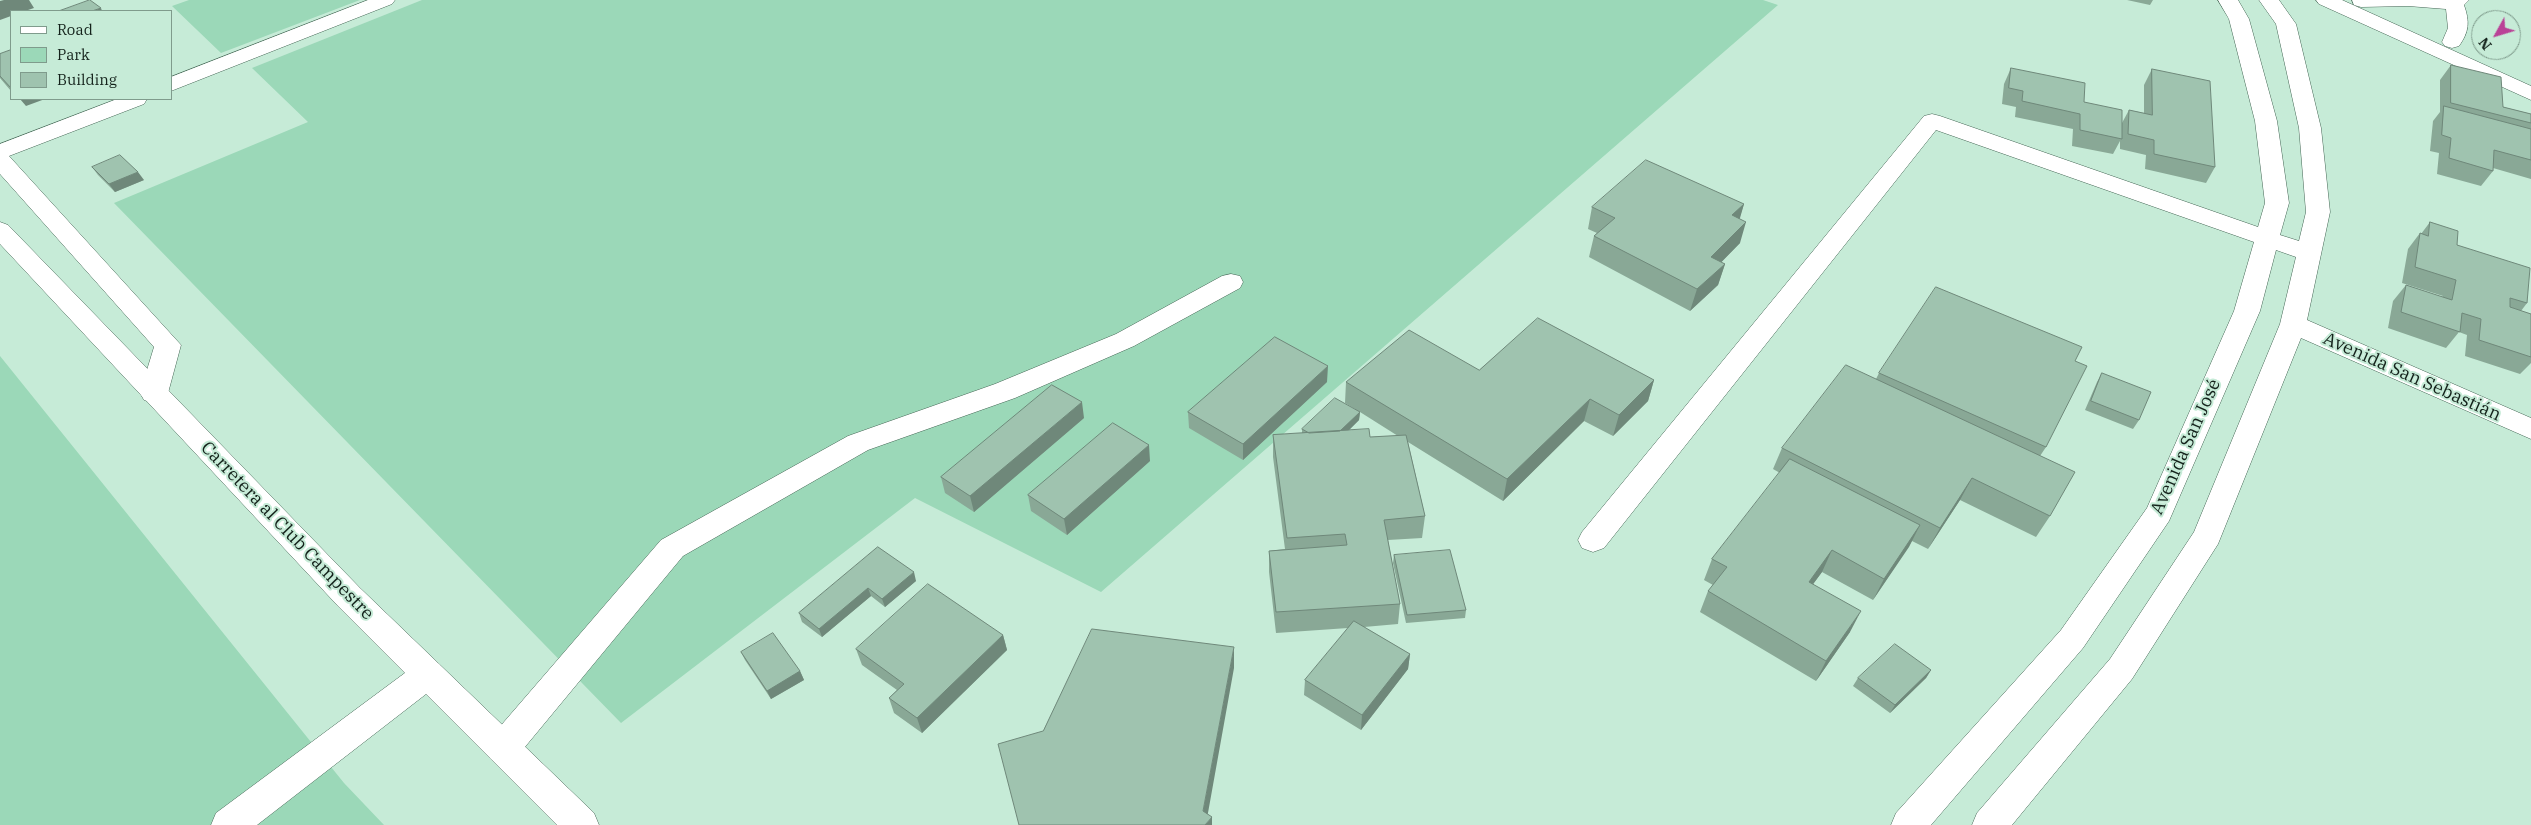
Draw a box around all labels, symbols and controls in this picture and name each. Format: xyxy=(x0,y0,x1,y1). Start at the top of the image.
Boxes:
legend xyxy=(10,10,172,100)
north arrow xyxy=(2471,10,2521,60)
text: Road xyxy=(57,20,93,39)
text: N xyxy=(2475,34,2496,54)
text: Park xyxy=(57,45,90,64)
text: Building xyxy=(57,70,117,89)
street label: Avenida San Sebastián xyxy=(2320,328,2504,426)
street label: Avenida San José xyxy=(2146,376,2226,518)
street label: Carretera al Club Campestre xyxy=(196,437,378,625)

